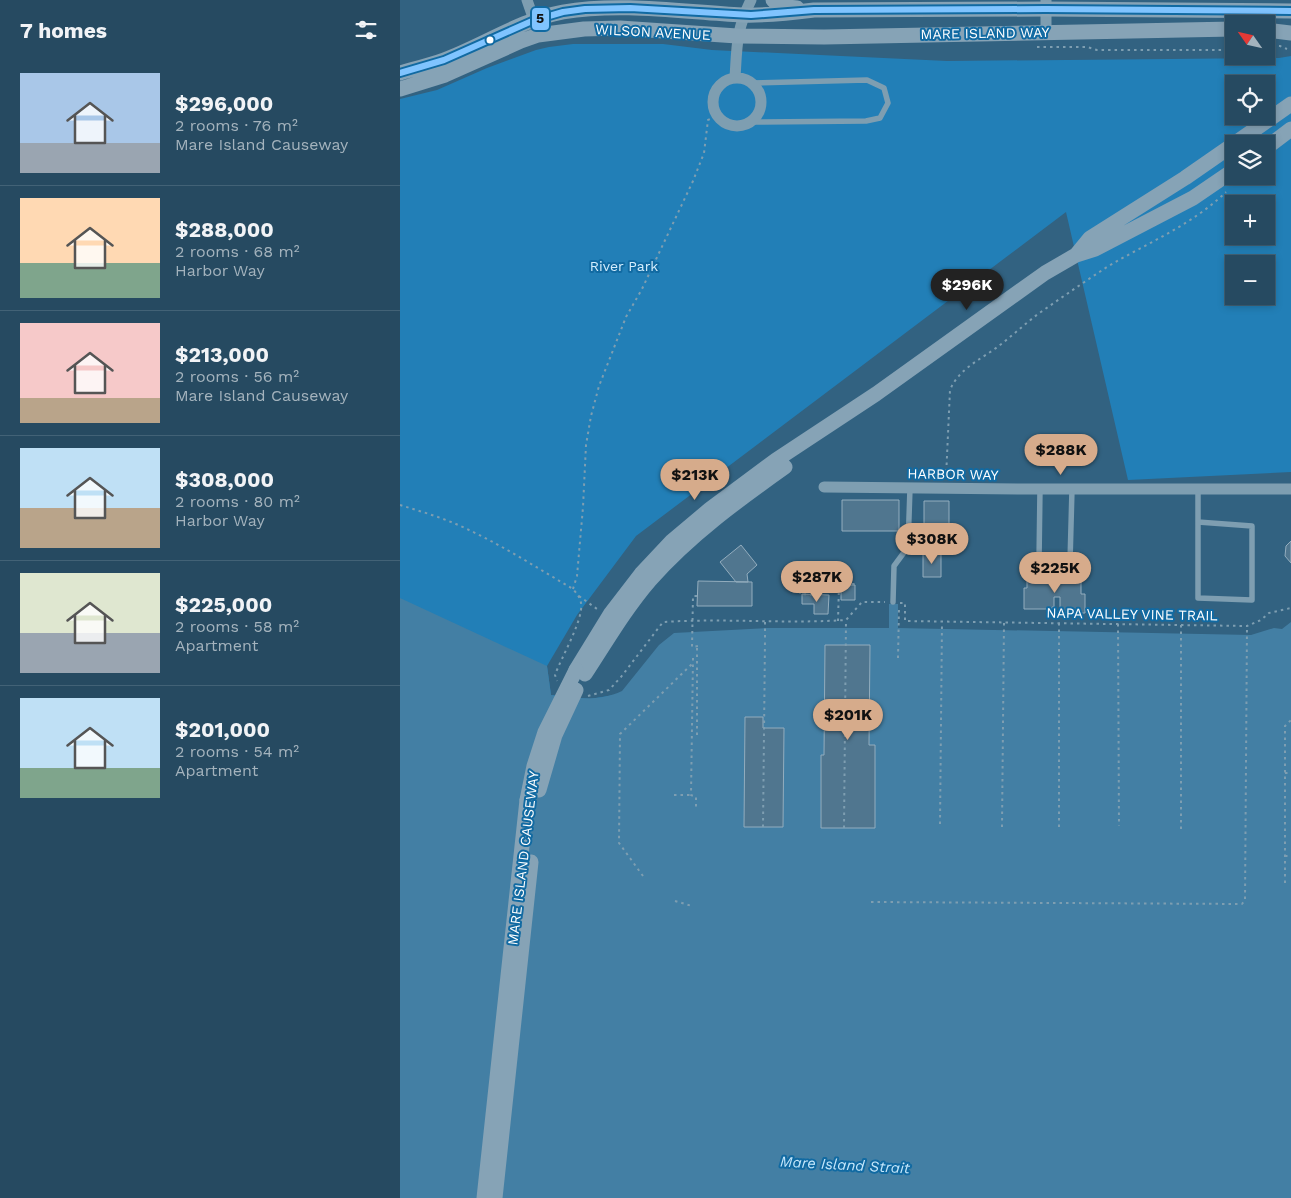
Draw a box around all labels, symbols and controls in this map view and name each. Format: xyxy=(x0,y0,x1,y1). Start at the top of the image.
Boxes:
line badge: 5 xyxy=(531,7,550,31)
text: 5 xyxy=(536,10,544,26)
north arrow xyxy=(1225,15,1275,65)
map controls xyxy=(1225,15,1275,305)
icon: filters xyxy=(352,16,380,44)
text: 7 homes xyxy=(20,18,107,43)
street label: WILSON AVENUE xyxy=(595,21,711,43)
street label: MARE ISLAND WAY xyxy=(920,24,1050,42)
unlabelled marker xyxy=(485,35,495,45)
button: locate xyxy=(1225,75,1275,125)
text: $296,000 xyxy=(175,91,273,116)
icon: home xyxy=(60,93,120,153)
text: 2 rooms · 76 m² xyxy=(175,116,298,135)
text: Mare Island Causeway xyxy=(175,135,348,154)
button: layers xyxy=(1225,135,1275,185)
button: + xyxy=(1225,195,1275,245)
text: $288,000 xyxy=(175,217,274,242)
icon: home xyxy=(60,218,120,278)
text: 2 rooms · 68 m² xyxy=(175,242,300,261)
button: − xyxy=(1225,255,1275,305)
park label: River Park xyxy=(590,258,658,274)
text: Harbor Way xyxy=(175,261,265,280)
pin: $296K xyxy=(932,268,1002,311)
text: $296K xyxy=(942,275,992,294)
text: $213,000 xyxy=(175,342,269,367)
icon: home xyxy=(60,343,120,403)
text: 2 rooms · 56 m² xyxy=(175,367,299,386)
text: Mare Island Causeway xyxy=(175,386,348,405)
pin: $288K xyxy=(1026,434,1096,476)
text: $288K xyxy=(1036,440,1086,459)
pin: $213K xyxy=(660,458,730,501)
text: $213K xyxy=(671,465,719,484)
street label: HARBOR WAY xyxy=(907,465,999,483)
text: $308,000 xyxy=(175,467,274,492)
icon: home xyxy=(60,468,120,528)
text: 2 rooms · 80 m² xyxy=(175,492,300,511)
text: Harbor Way xyxy=(175,511,265,530)
pin: $308K xyxy=(897,522,967,565)
text: $308K xyxy=(906,529,958,548)
pin: $225K xyxy=(1020,552,1090,594)
text: $225K xyxy=(1030,558,1080,577)
pin: $287K xyxy=(782,560,852,603)
text: $287K xyxy=(792,567,842,586)
text: $225,000 xyxy=(175,592,272,617)
icon: home xyxy=(60,593,120,653)
street label: NAPA VALLEY VINE TRAIL xyxy=(1046,605,1218,623)
text: 2 rooms · 58 m² xyxy=(175,617,299,636)
text: Apartment xyxy=(175,636,258,655)
pin: $201K xyxy=(813,698,883,741)
text: $201K xyxy=(824,705,872,724)
text: $201,000 xyxy=(175,717,270,742)
icon: home xyxy=(60,718,120,778)
text: 2 rooms · 54 m² xyxy=(175,742,299,761)
text: Apartment xyxy=(175,761,258,780)
street label: MARE ISLAND CAUSEWAY xyxy=(504,770,542,946)
water label: Mare Island Strait xyxy=(780,1153,911,1177)

